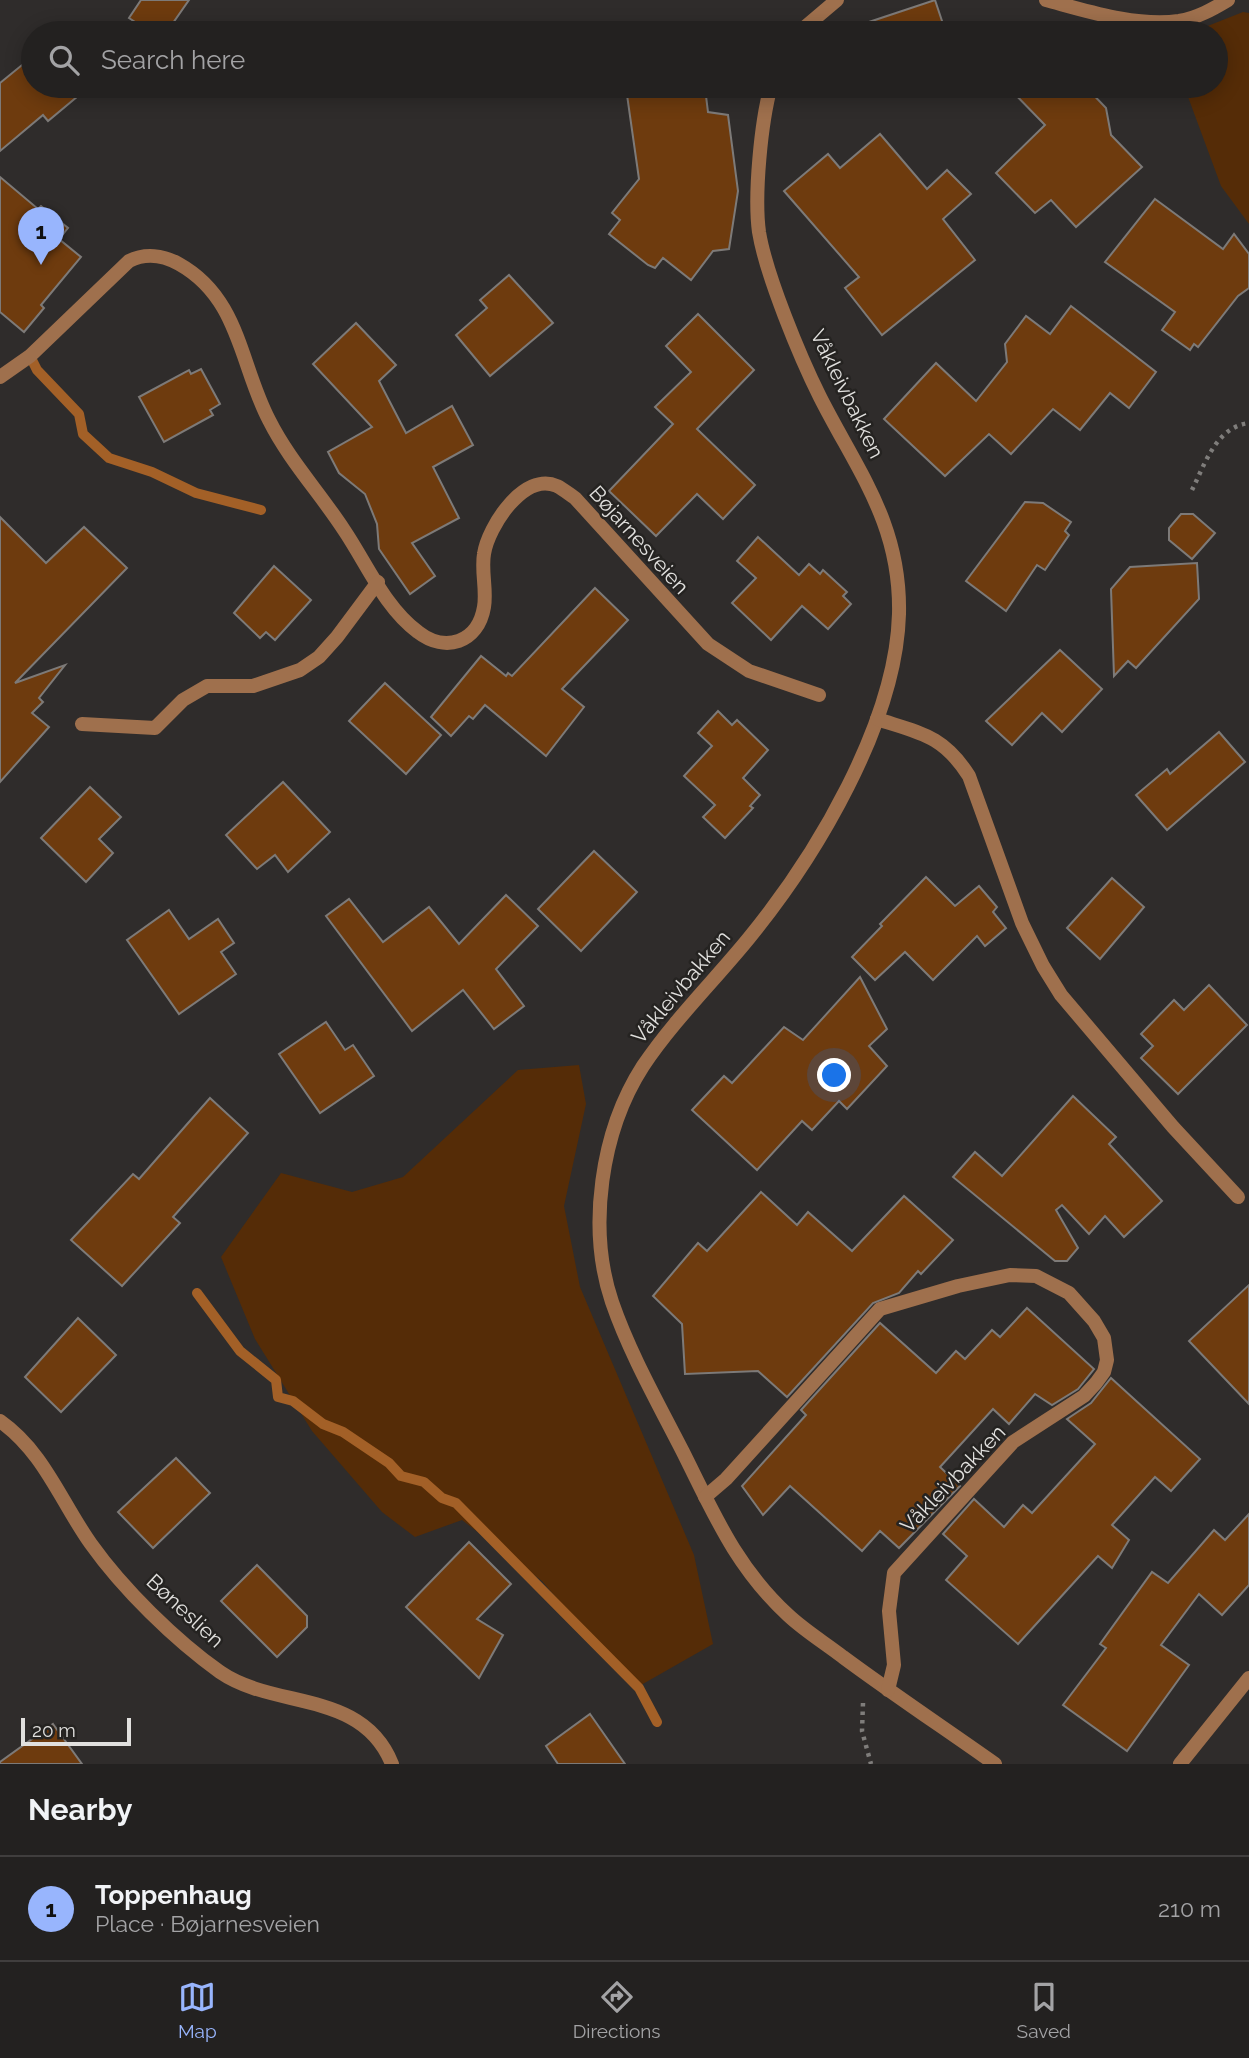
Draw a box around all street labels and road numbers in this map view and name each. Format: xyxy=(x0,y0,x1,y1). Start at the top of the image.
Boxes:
street label: Våkleivbakken xyxy=(805,325,889,462)
street label: Bøjarnesveien xyxy=(584,480,694,599)
street label: Våkleivbakken xyxy=(626,925,735,1048)
street label: Våkleivbakken xyxy=(895,1420,1010,1538)
street label: Bøneslien xyxy=(142,1569,229,1653)

